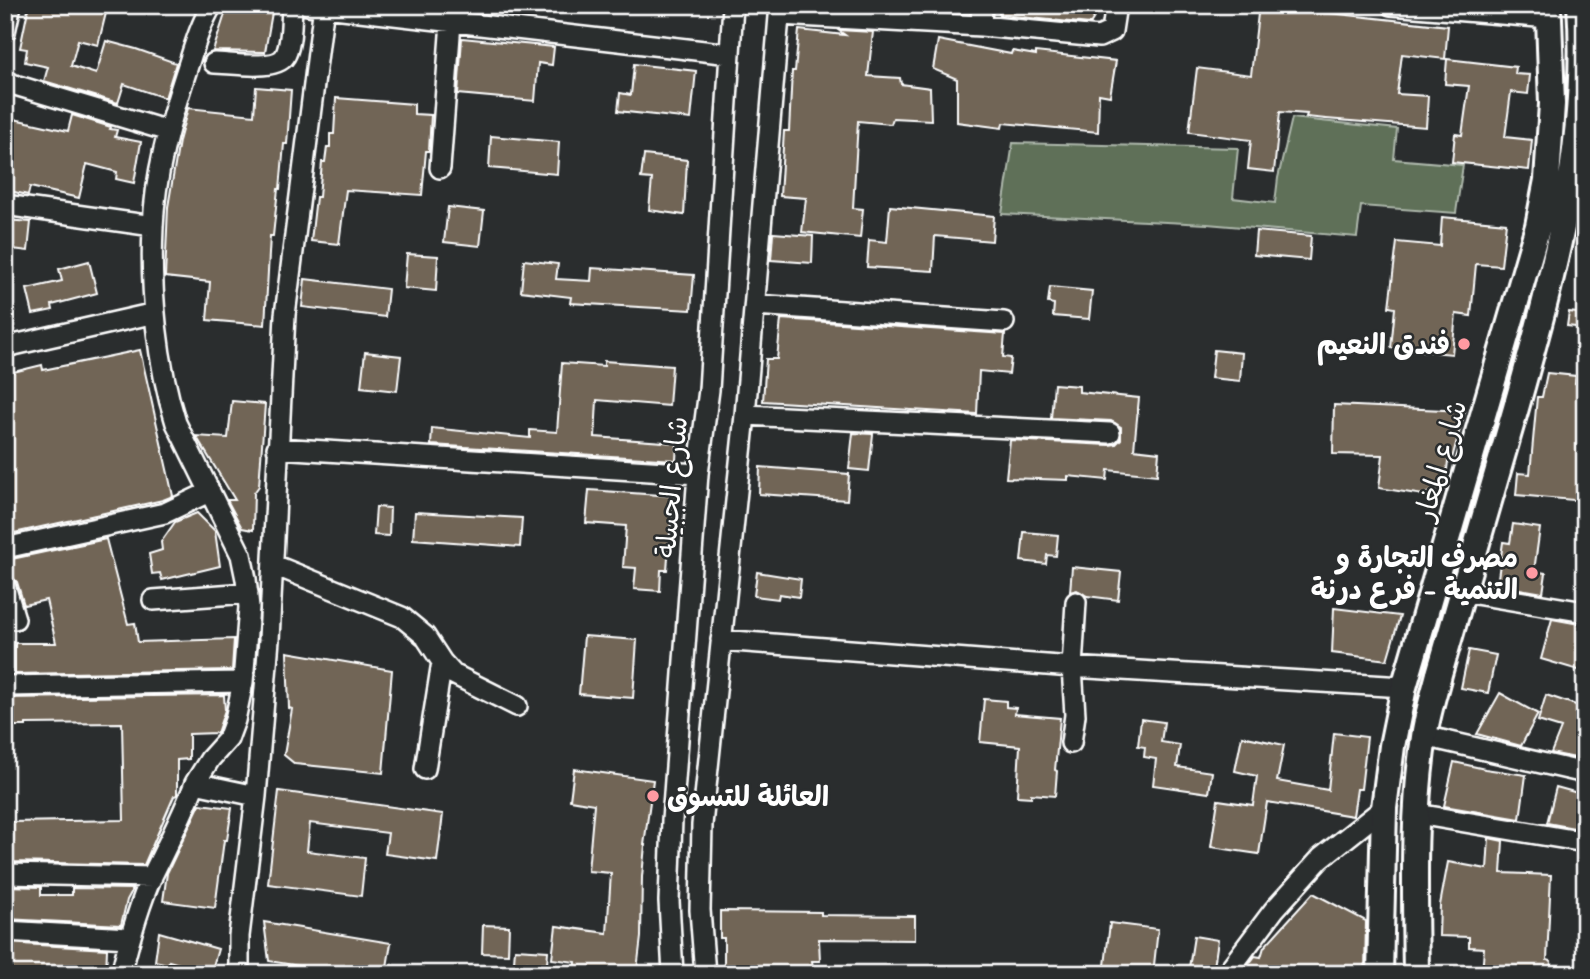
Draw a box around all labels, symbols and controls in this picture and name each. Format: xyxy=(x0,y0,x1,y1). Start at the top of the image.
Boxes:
place label: فندق النعيم xyxy=(1317,328,1450,366)
marker: فندق النعيم xyxy=(1456,336,1472,352)
street label: شارع المغار xyxy=(1407,396,1477,527)
street label: شارع الجبيلة xyxy=(649,415,698,559)
place label: مصرف التجارة و التنمية - فرع درنة xyxy=(1311,541,1518,610)
marker: مصرف التجارة و التنمية - فرع درنة xyxy=(1524,565,1540,581)
place label: العائلة للتسوق xyxy=(667,780,829,817)
marker: العائلة للتسوق xyxy=(645,788,661,804)

